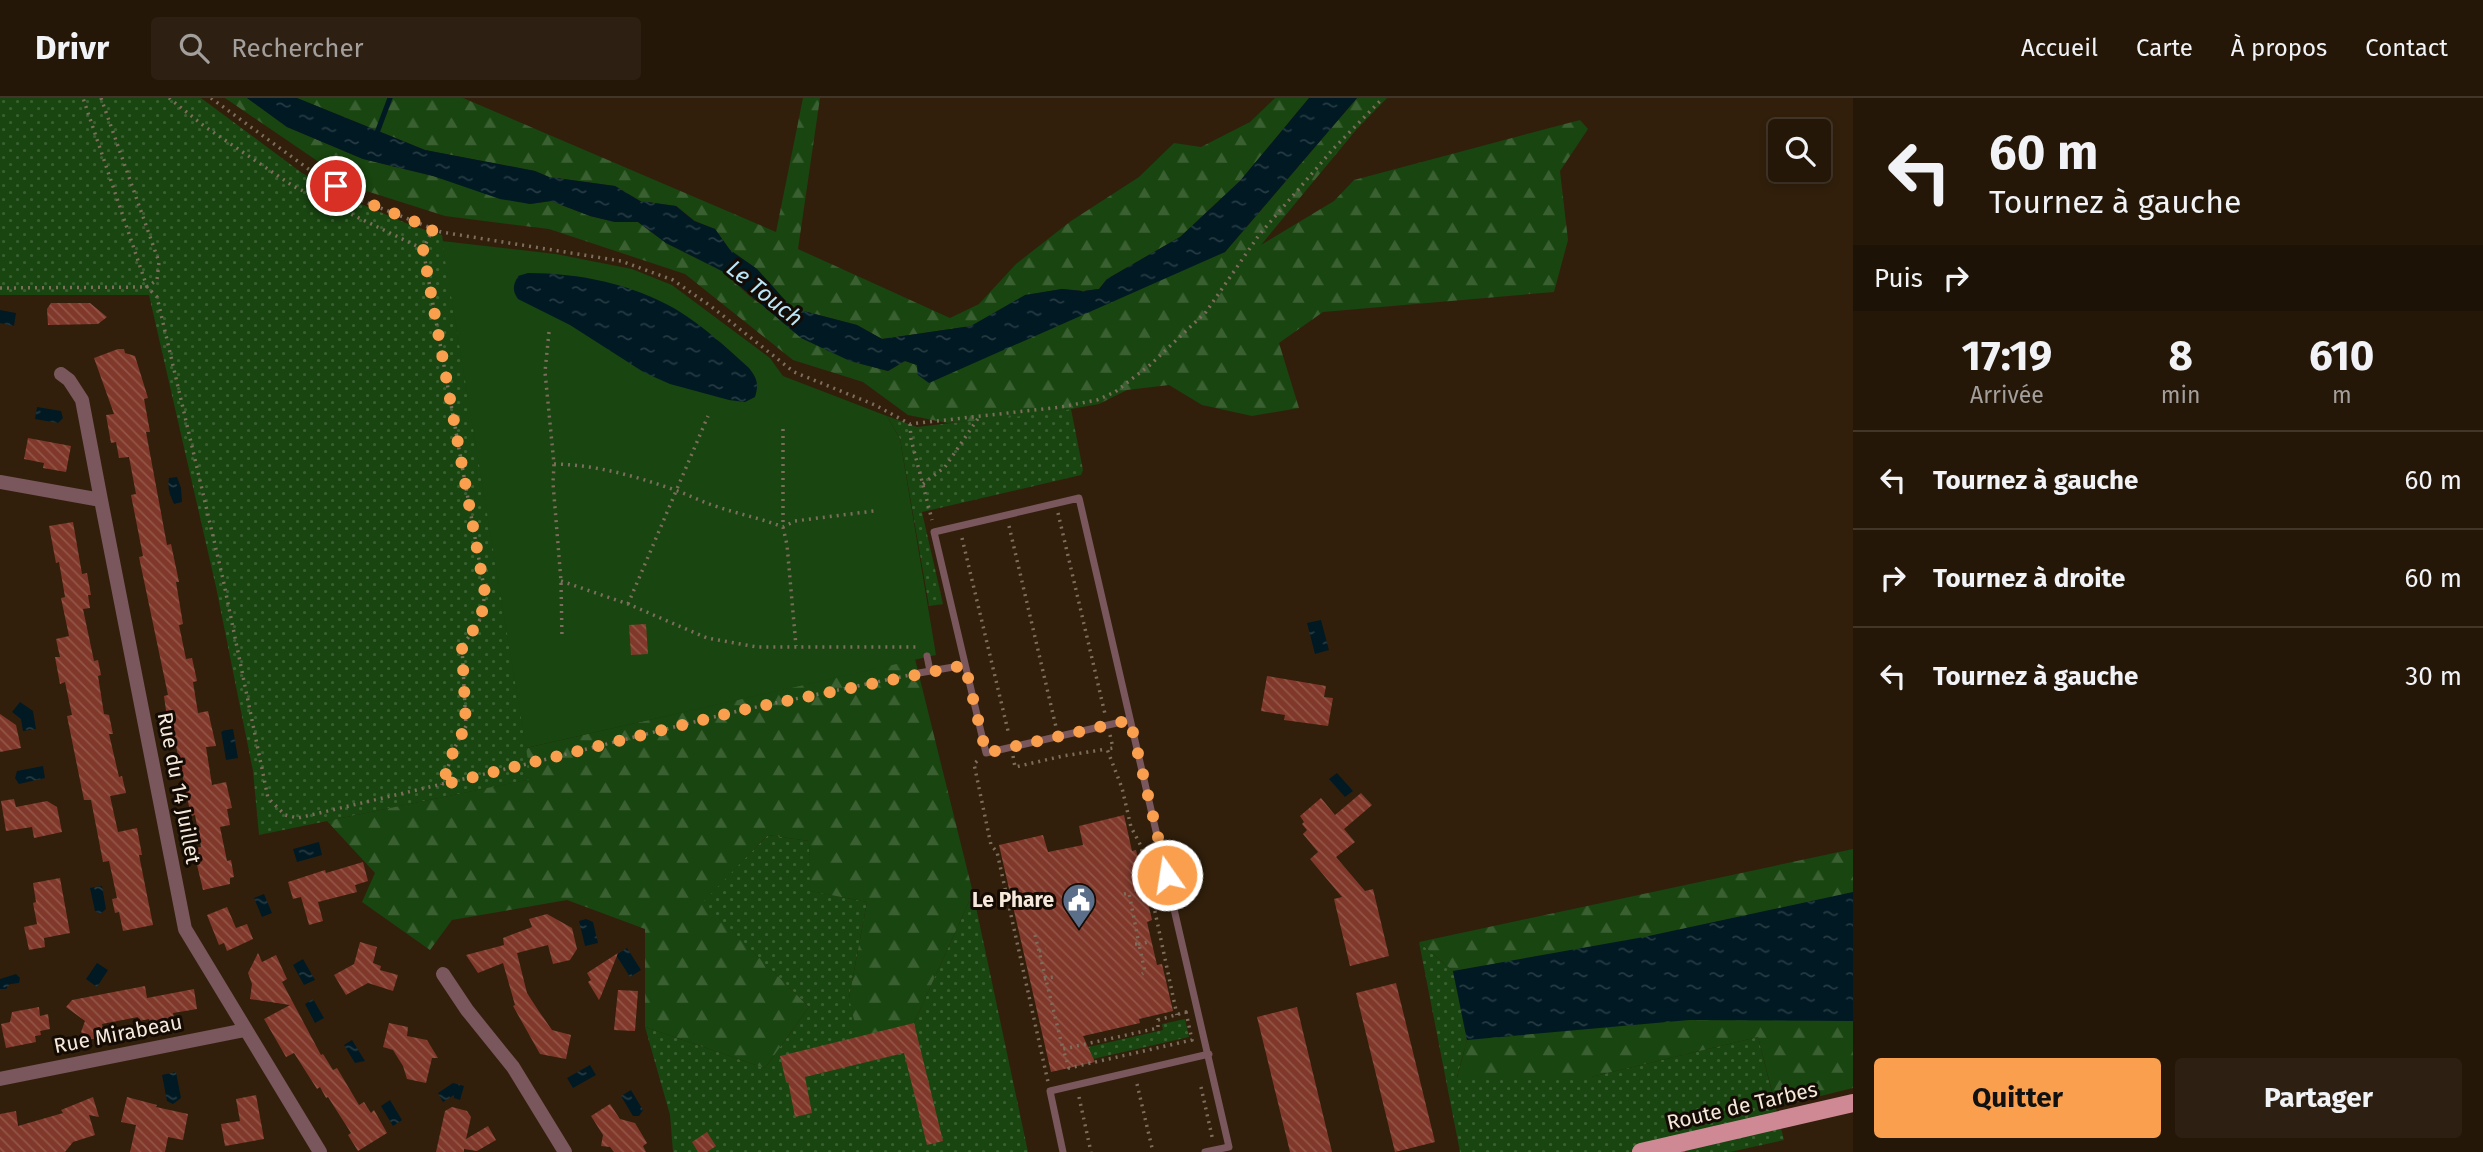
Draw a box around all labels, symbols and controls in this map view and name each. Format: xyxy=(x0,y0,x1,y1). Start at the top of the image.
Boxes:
search box xyxy=(151,17,641,80)
text: Drivr xyxy=(35,28,109,68)
icon: search xyxy=(175,29,213,67)
text: Rechercher xyxy=(231,33,364,64)
text: Accueil xyxy=(2021,34,2098,62)
text: Carte xyxy=(2136,34,2193,62)
text: À propos xyxy=(2231,34,2327,62)
text: Contact xyxy=(2365,34,2448,62)
map controls xyxy=(1768,119,1831,182)
button: search xyxy=(1768,119,1831,182)
text: 60 m xyxy=(1989,123,2098,182)
icon: left xyxy=(1874,126,1965,217)
pin xyxy=(306,156,366,216)
icon: arrive xyxy=(317,167,355,205)
text: Tournez à gauche xyxy=(1989,183,2241,221)
water label: Le Touch xyxy=(721,254,809,332)
icon: right xyxy=(1937,259,1975,297)
text: Puis xyxy=(1874,263,1923,294)
text: 17:19 xyxy=(1962,331,2052,381)
text: 8 xyxy=(2168,331,2193,381)
text: 610 xyxy=(2309,331,2374,381)
text: Arrivée xyxy=(1970,381,2044,409)
text: min xyxy=(2161,381,2201,409)
text: m xyxy=(2332,381,2352,409)
icon: left xyxy=(1874,461,1912,499)
text: Tournez à gauche xyxy=(1933,465,2138,496)
text: 60 m xyxy=(2404,465,2462,496)
icon: right xyxy=(1874,559,1912,597)
text: Tournez à droite xyxy=(1933,563,2125,594)
text: 60 m xyxy=(2404,563,2462,594)
icon: left xyxy=(1874,657,1912,695)
text: Tournez à gauche xyxy=(1933,661,2138,692)
text: 30 m xyxy=(2405,661,2462,692)
street label: Rue du 14 Juillet xyxy=(152,710,207,866)
position arrow xyxy=(1130,838,1204,912)
public building icon: Le Phare xyxy=(1060,881,1098,930)
place label: Le Phare xyxy=(972,887,1054,913)
street label: Rue Mirabeau xyxy=(52,1009,184,1059)
button: Quitter xyxy=(1874,1058,2161,1138)
button: Partager xyxy=(2175,1058,2462,1138)
street label: Route de Tarbes xyxy=(1664,1076,1820,1136)

